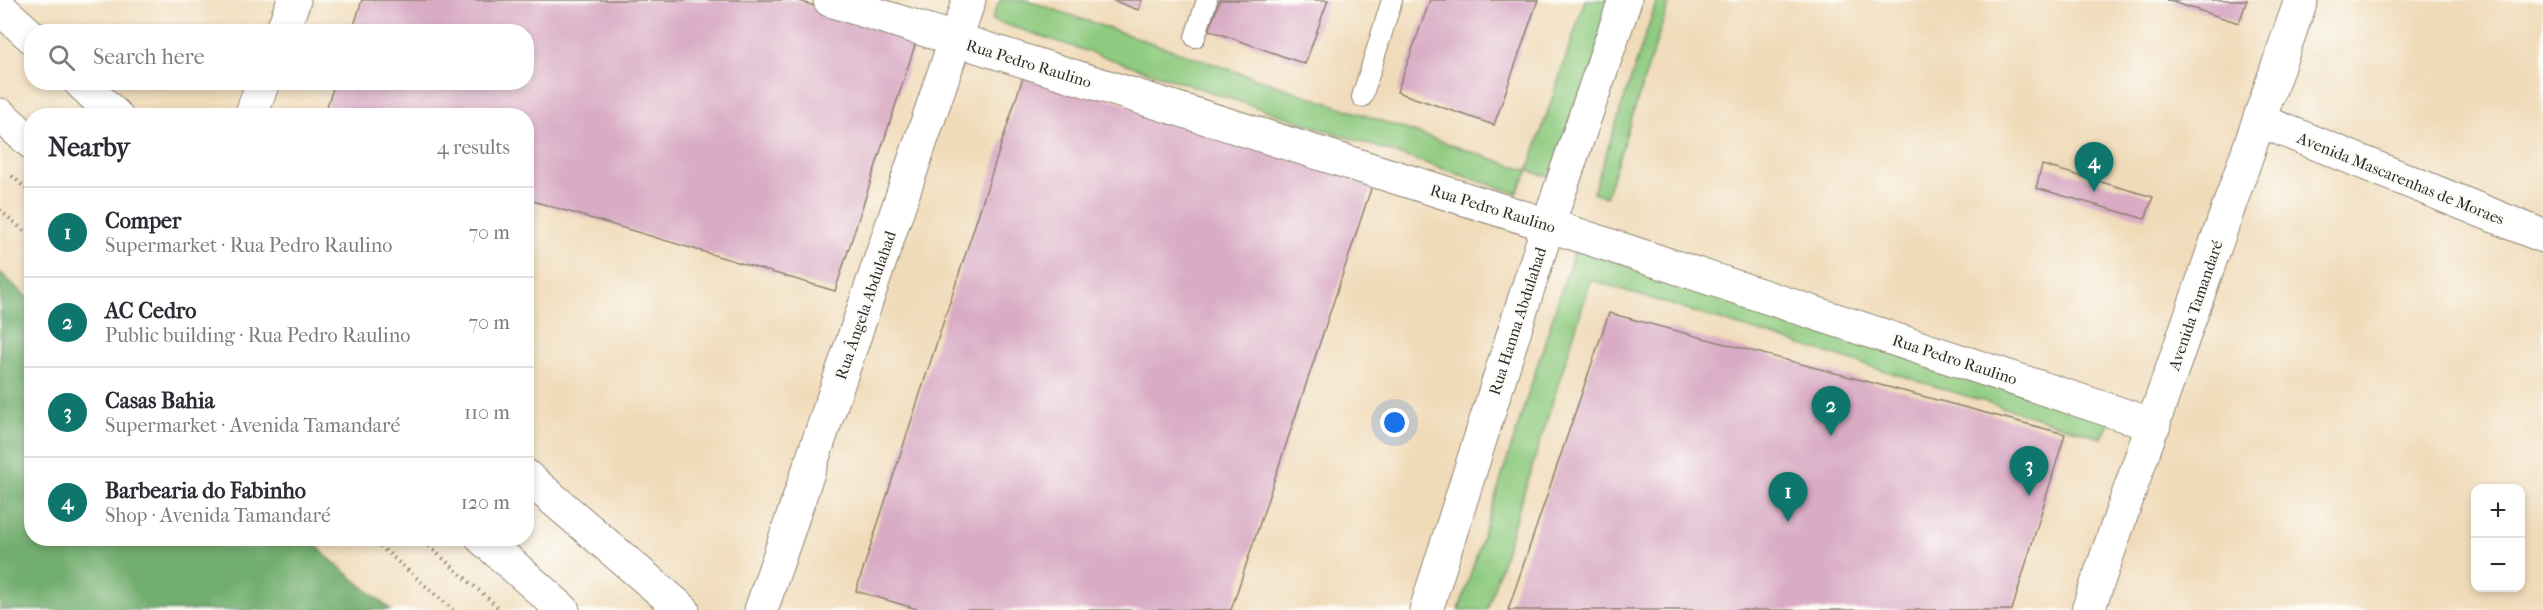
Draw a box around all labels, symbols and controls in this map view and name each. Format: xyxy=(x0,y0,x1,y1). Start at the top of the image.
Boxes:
search box xyxy=(24,24,534,90)
street label: Rua Pedro Raulino xyxy=(964,35,1094,92)
icon: search xyxy=(45,41,78,74)
text: Search here xyxy=(93,44,205,70)
street label: Avenida Mascarenhas de Moraes xyxy=(2294,128,2507,229)
text: Nearby xyxy=(48,132,130,163)
text: 4 results xyxy=(437,136,510,159)
pin: 4 xyxy=(2074,142,2114,192)
street label: Rua Pedro Raulino xyxy=(1428,180,1558,237)
text: Comper xyxy=(105,208,181,234)
text: 1 xyxy=(64,221,71,244)
text: 70 m xyxy=(468,221,510,244)
street label: Rua Ângela Abdulahad xyxy=(830,228,900,382)
text: Supermarket · Rua Pedro Raulino xyxy=(105,234,392,257)
street label: Avenida Tamandaré xyxy=(2164,237,2227,374)
street label: Rua Hanna Abdulahad xyxy=(1485,245,1550,397)
text: AC Cedro xyxy=(105,298,196,324)
text: 2 xyxy=(62,311,73,334)
text: 70 m xyxy=(468,311,510,334)
text: Public building · Rua Pedro Raulino xyxy=(105,324,410,347)
street label: Rua Pedro Raulino xyxy=(1890,330,2020,389)
pin: 2 xyxy=(1812,386,1850,436)
text: Casas Bahia xyxy=(105,388,215,414)
text: 3 xyxy=(63,401,72,424)
text: 110 m xyxy=(464,401,510,424)
your location xyxy=(1380,408,1409,437)
text: Supermarket · Avenida Tamandaré xyxy=(105,414,400,437)
pin: 3 xyxy=(2010,446,2048,496)
pin: 1 xyxy=(1768,472,1808,522)
text: Barbearia do Fabinho xyxy=(105,478,306,504)
map controls xyxy=(2471,484,2525,592)
button: + xyxy=(2471,484,2525,538)
text: 4 xyxy=(62,491,73,514)
text: 120 m xyxy=(461,491,510,514)
text: Shop · Avenida Tamandaré xyxy=(105,504,331,527)
button: − xyxy=(2471,538,2525,592)

